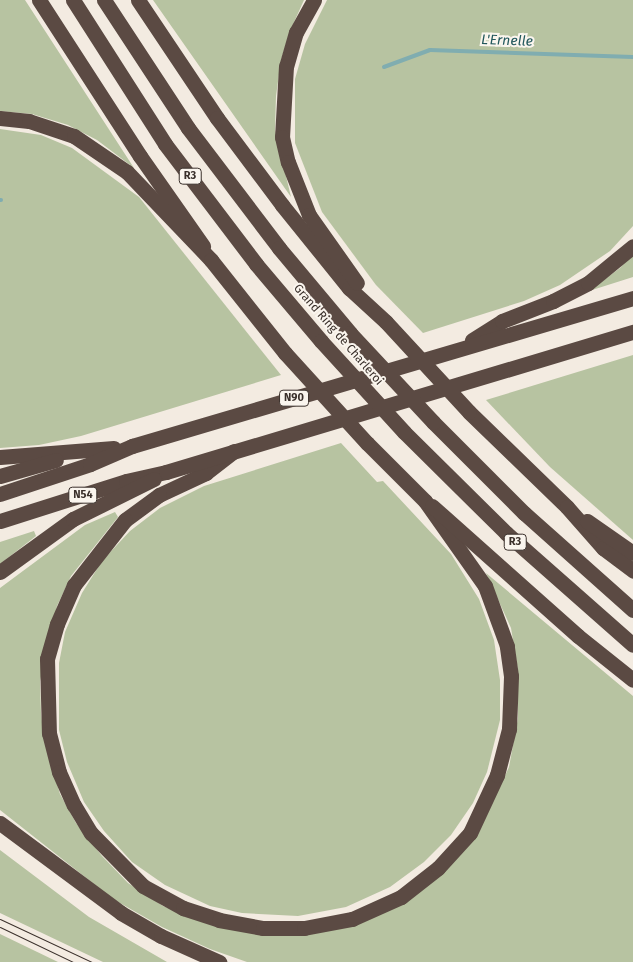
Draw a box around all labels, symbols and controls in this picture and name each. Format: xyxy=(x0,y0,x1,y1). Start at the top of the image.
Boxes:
water label: L'Ernelle xyxy=(481,32,533,50)
road number: R3 xyxy=(178,168,202,185)
street label: Grand Ring de Charleroi xyxy=(290,282,386,388)
road number: N90 xyxy=(279,389,309,406)
road number: N54 xyxy=(68,486,98,504)
road number: R3 xyxy=(502,534,528,550)

